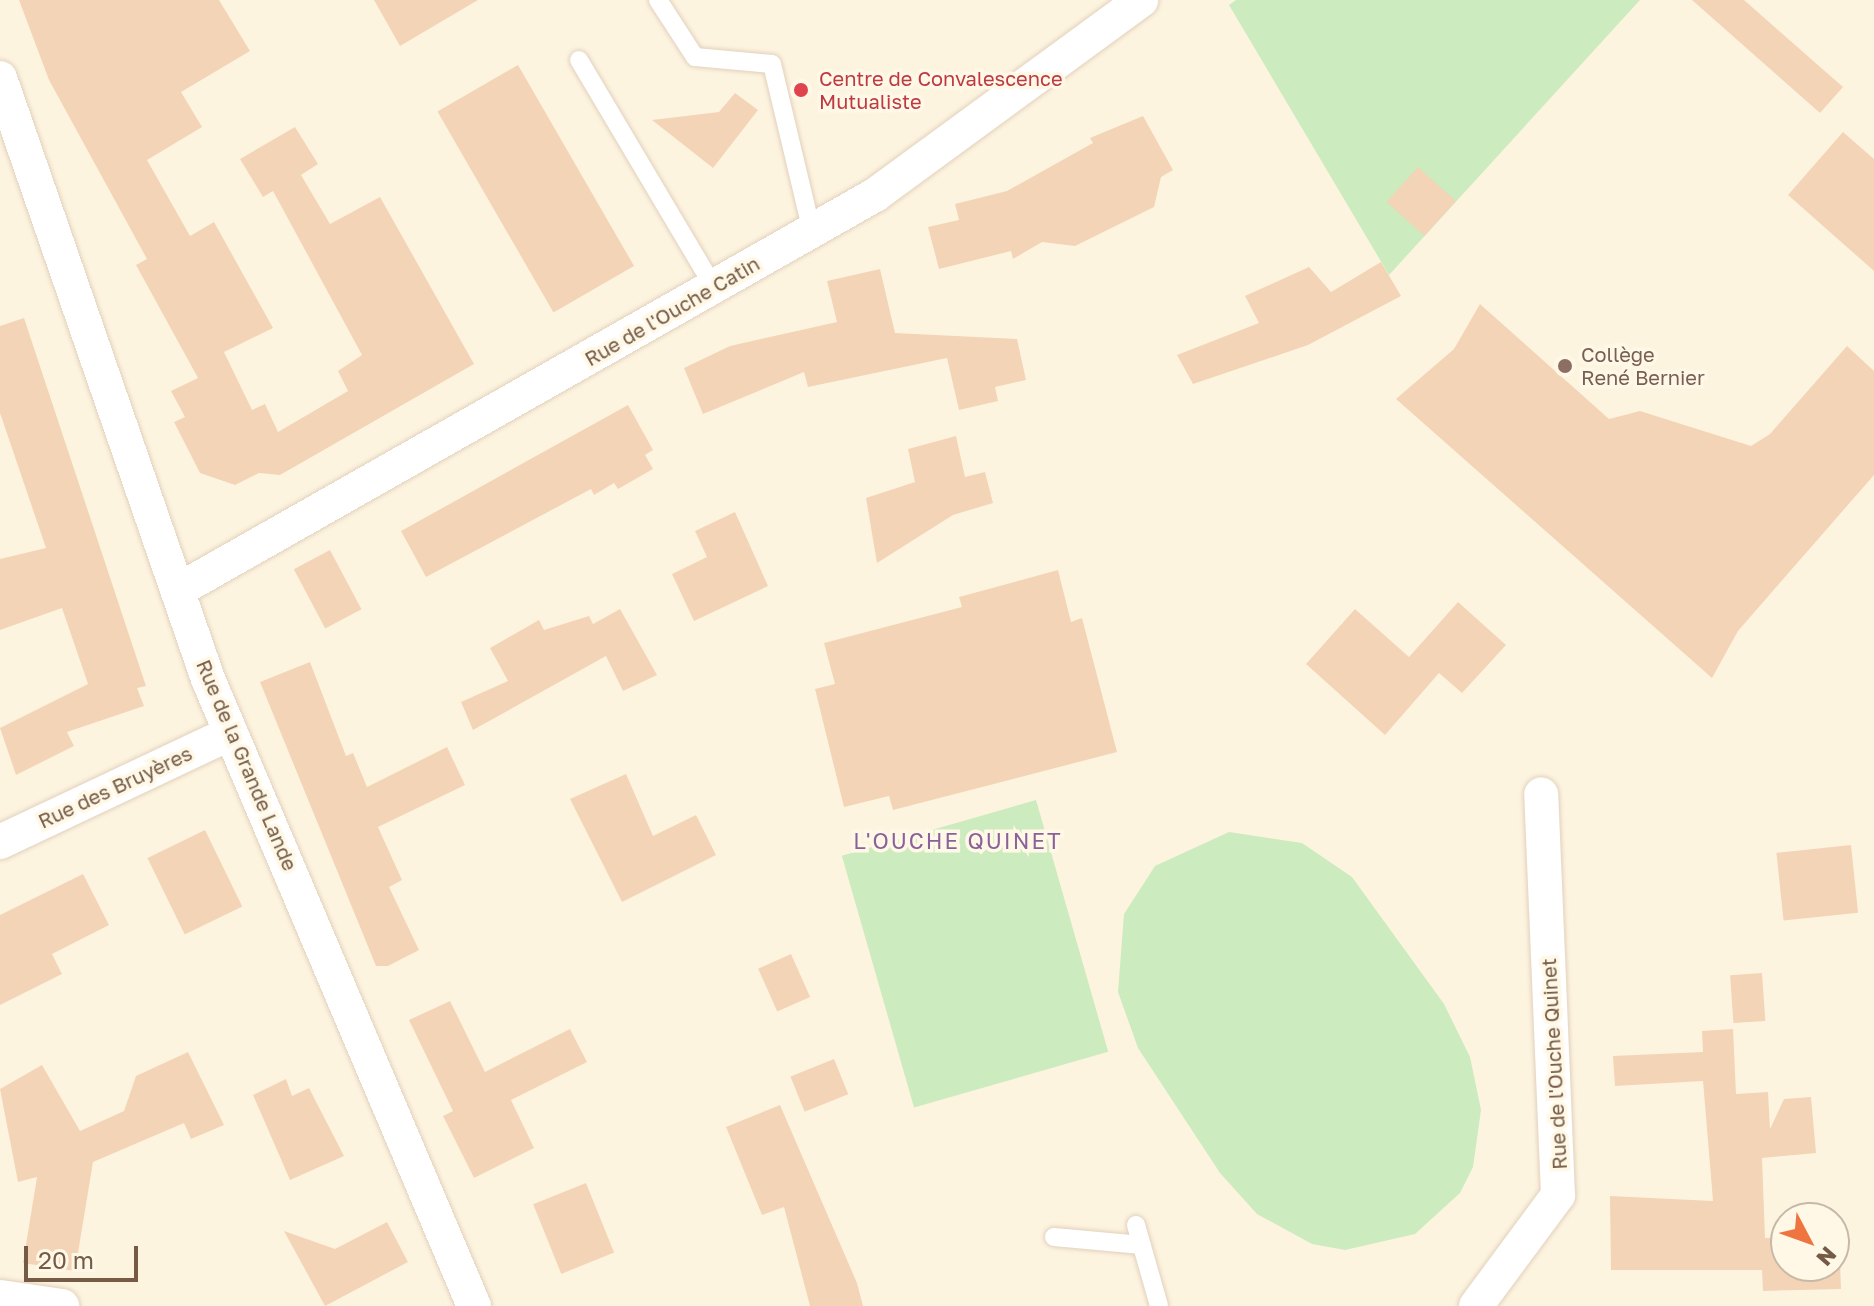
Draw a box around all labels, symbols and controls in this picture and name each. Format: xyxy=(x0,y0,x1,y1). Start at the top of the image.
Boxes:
place label: Centre de Convalescence Mutualiste xyxy=(819,66,1062,113)
marker: Centre de Convalescence Mutualiste xyxy=(790,79,812,101)
street label: Rue de l'Ouche Catin xyxy=(580,251,764,371)
place label: Collège René Bernier xyxy=(1581,342,1705,389)
marker: Collège René Bernier xyxy=(1556,357,1574,375)
street label: Rue de la Grande Lande xyxy=(192,656,302,874)
street label: Rue des Bruyères xyxy=(34,741,196,833)
district label: L'OUCHE QUINET xyxy=(853,828,1063,854)
street label: Rue de l'Ouche Quinet xyxy=(1536,958,1572,1170)
north arrow xyxy=(1770,1202,1850,1282)
scale bar xyxy=(28,1230,142,1280)
text: N xyxy=(1811,1242,1843,1272)
text: 20 m xyxy=(38,1245,94,1274)

